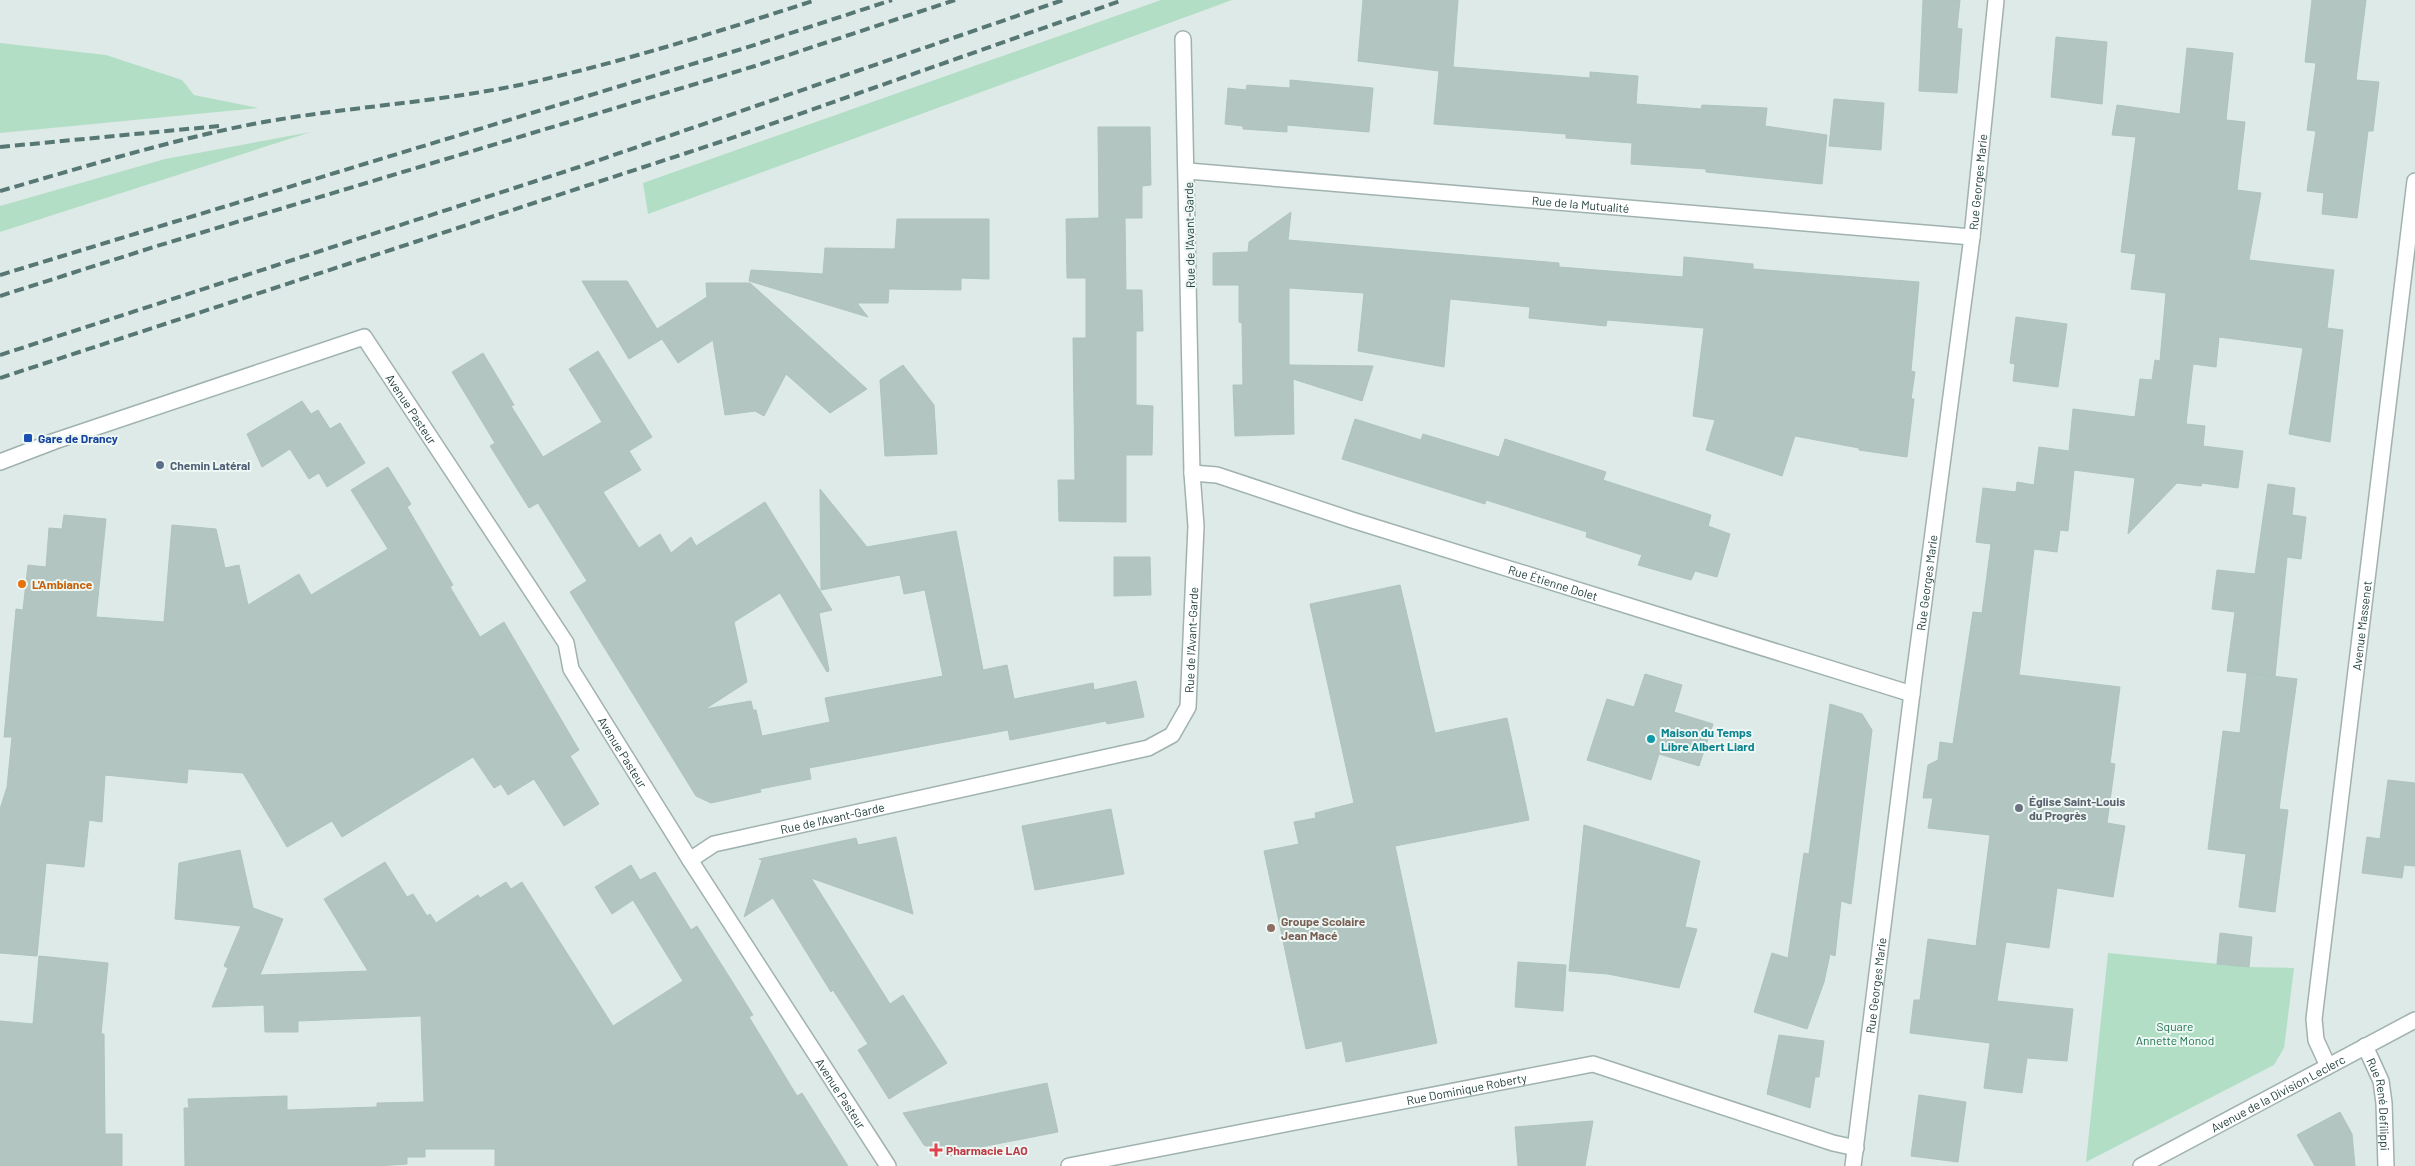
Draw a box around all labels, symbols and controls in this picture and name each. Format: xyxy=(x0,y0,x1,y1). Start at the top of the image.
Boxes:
street label: Rue Georges Marie xyxy=(1966,133,1989,231)
street label: Rue de l'Avant-Garde xyxy=(1181,182,1197,288)
street label: Rue de la Mutualité xyxy=(1531,193,1630,215)
street label: Avenue Pasteur xyxy=(383,371,440,447)
place label: Gare de Drancy xyxy=(38,431,118,445)
marker: Gare de Drancy xyxy=(22,432,34,444)
place label: Chemin Latéral xyxy=(170,458,250,472)
marker: Chemin Latéral xyxy=(154,459,166,471)
street label: Rue Georges Marie xyxy=(1913,534,1940,631)
street label: Rue Étienne Dolet xyxy=(1507,562,1600,603)
place label: L'Ambiance xyxy=(32,577,93,591)
marker: L'Ambiance xyxy=(16,578,28,590)
street label: Avenue Massenet xyxy=(2349,580,2374,671)
street label: Rue de l'Avant-Garde xyxy=(1182,586,1200,693)
street label: Avenue Pasteur xyxy=(595,714,650,791)
place label: Maison du Temps Libre Albert Liard xyxy=(1661,725,1755,753)
marker: Maison du Temps Libre Albert Liard xyxy=(1645,733,1657,745)
place label: Église Saint-Louis du Progrès xyxy=(2029,794,2125,822)
street label: Rue de l'Avant-Garde xyxy=(779,800,886,836)
marker: Église Saint-Louis du Progrès xyxy=(2013,802,2025,814)
place label: Groupe Scolaire Jean Macé xyxy=(1281,914,1366,942)
marker: Groupe Scolaire Jean Macé xyxy=(1265,922,1277,934)
street label: Rue Georges Marie xyxy=(1863,937,1888,1034)
park label: Square Annette Monod xyxy=(2136,1019,2214,1047)
street label: Avenue de la Division Leclerc xyxy=(2208,1052,2347,1135)
street label: Rue René Defilippi xyxy=(2364,1055,2393,1151)
street label: Avenue Pasteur xyxy=(813,1056,869,1132)
street label: Rue Dominique Roberty xyxy=(1405,1070,1528,1107)
place label: Pharmacie LAO xyxy=(946,1143,1028,1157)
marker: Pharmacie LAO xyxy=(930,1144,942,1156)

